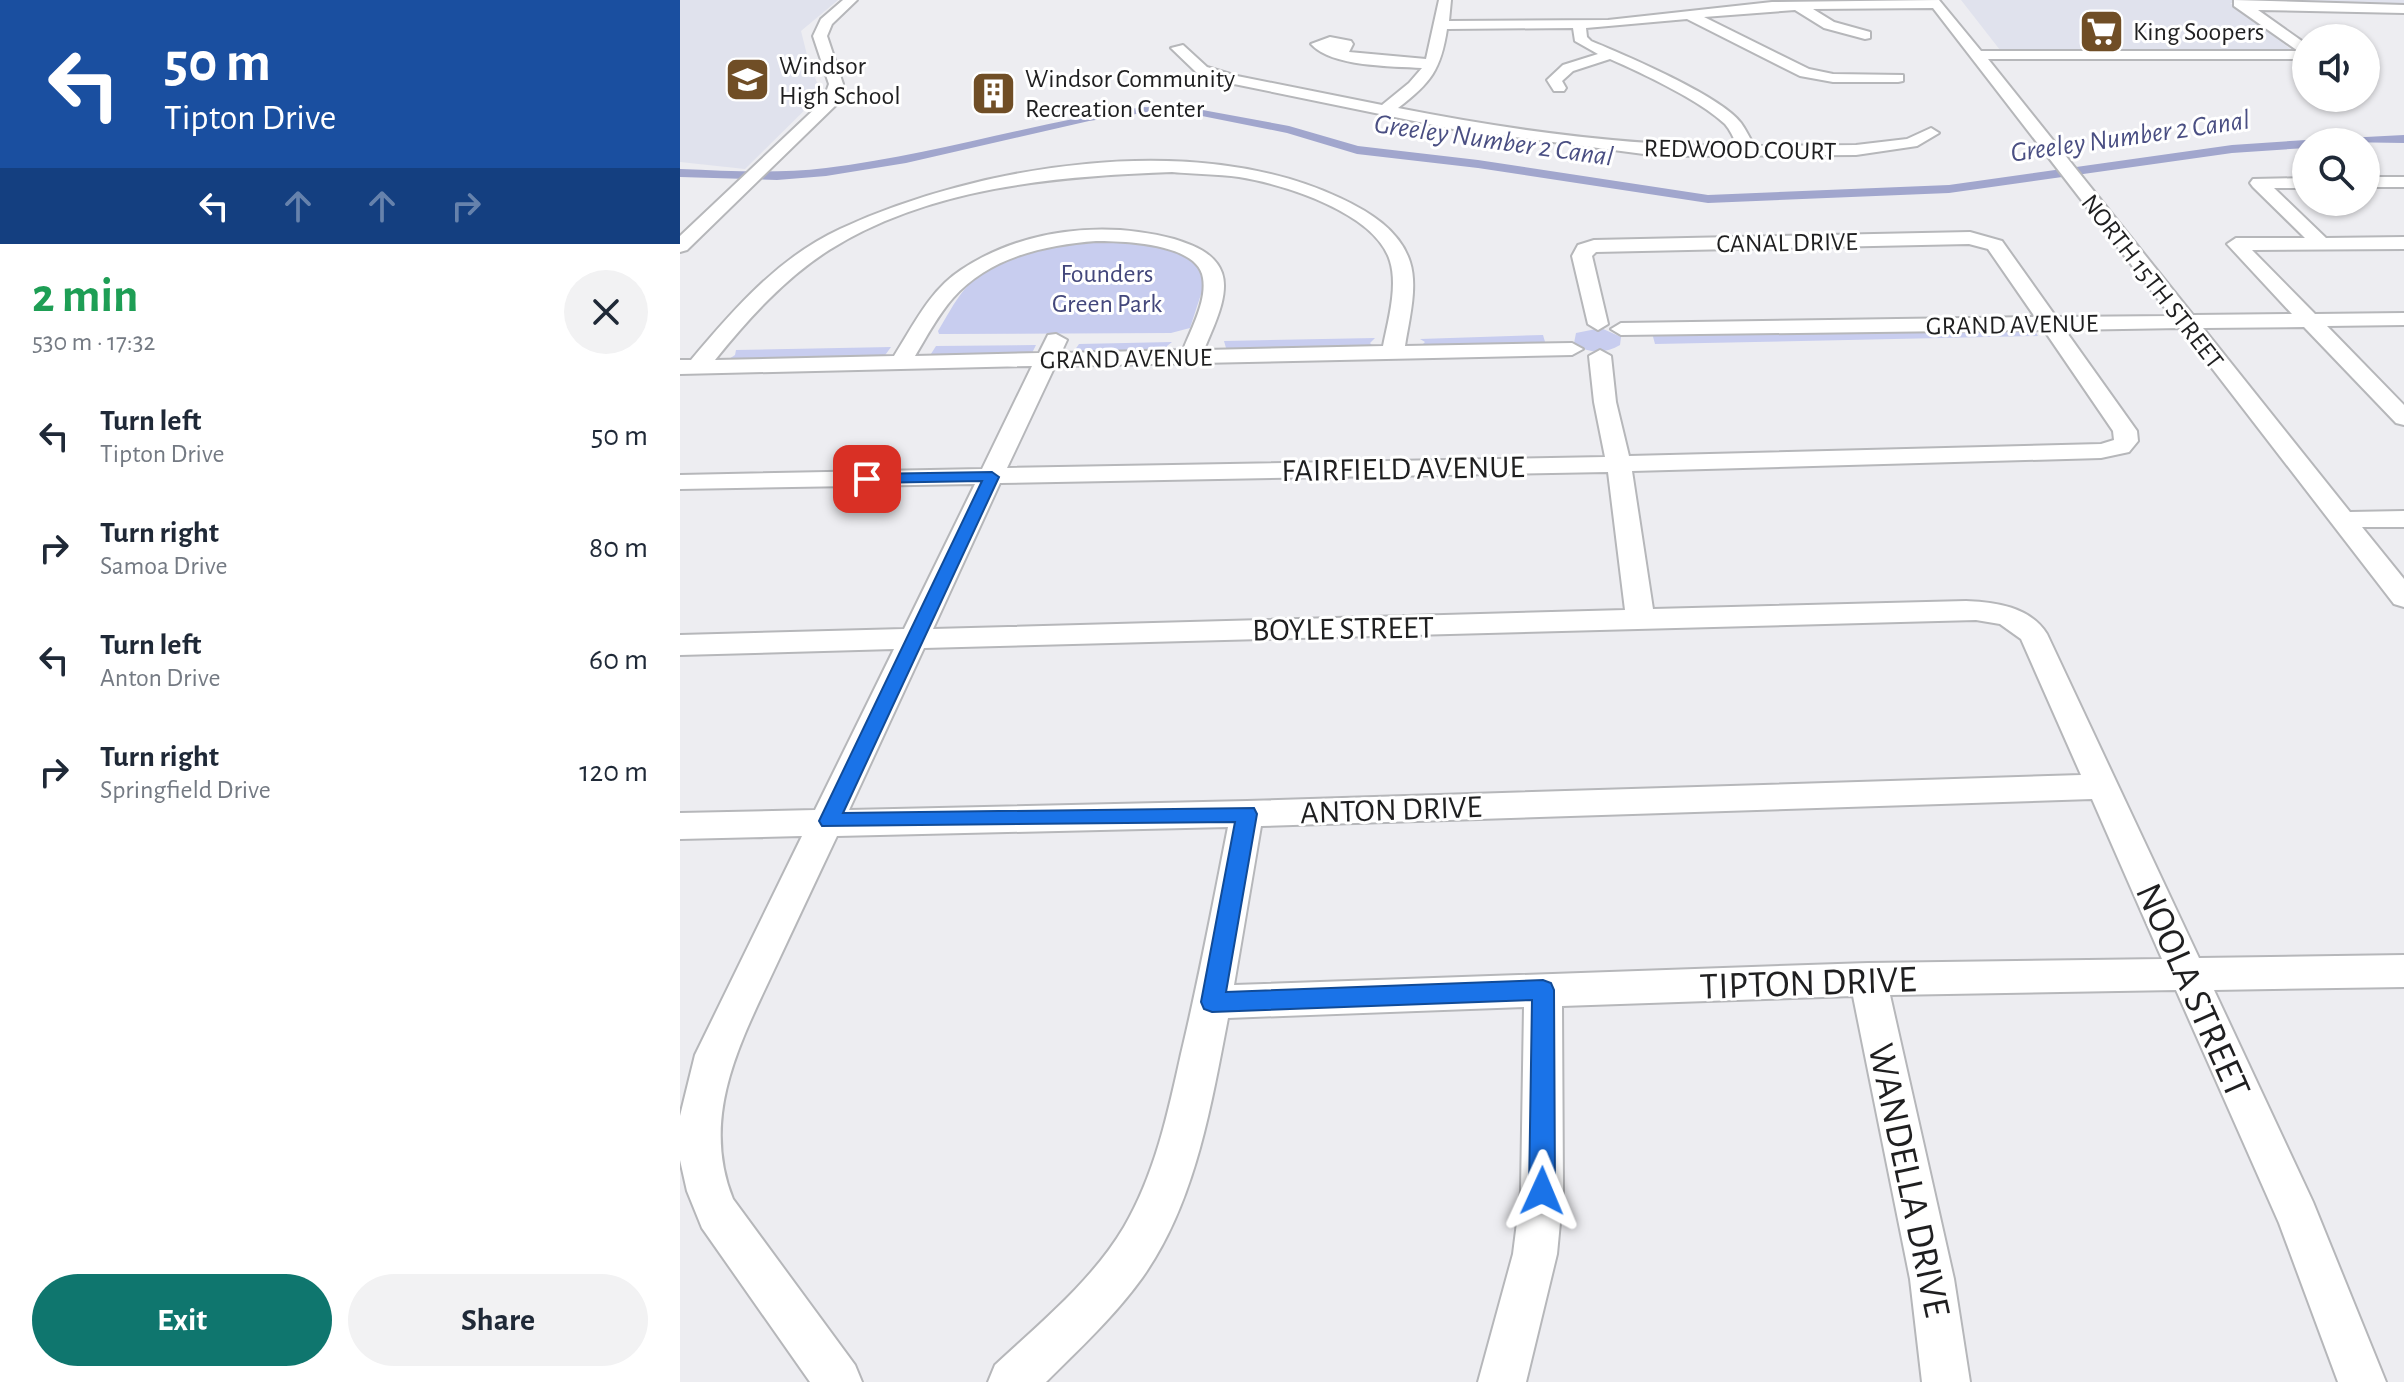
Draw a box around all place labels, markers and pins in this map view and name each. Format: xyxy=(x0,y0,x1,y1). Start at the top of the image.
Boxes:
supermarket icon: King Soopers xyxy=(2078,7,2126,55)
place label: King Soopers xyxy=(2133,19,2264,45)
place label: Windsor High School xyxy=(779,53,901,109)
school or university icon: Windsor High School xyxy=(724,56,772,104)
place label: Windsor Community Recreation Center xyxy=(1025,66,1235,122)
building icon: Windsor Community Recreation Center xyxy=(970,69,1018,117)
pin xyxy=(833,445,901,513)

